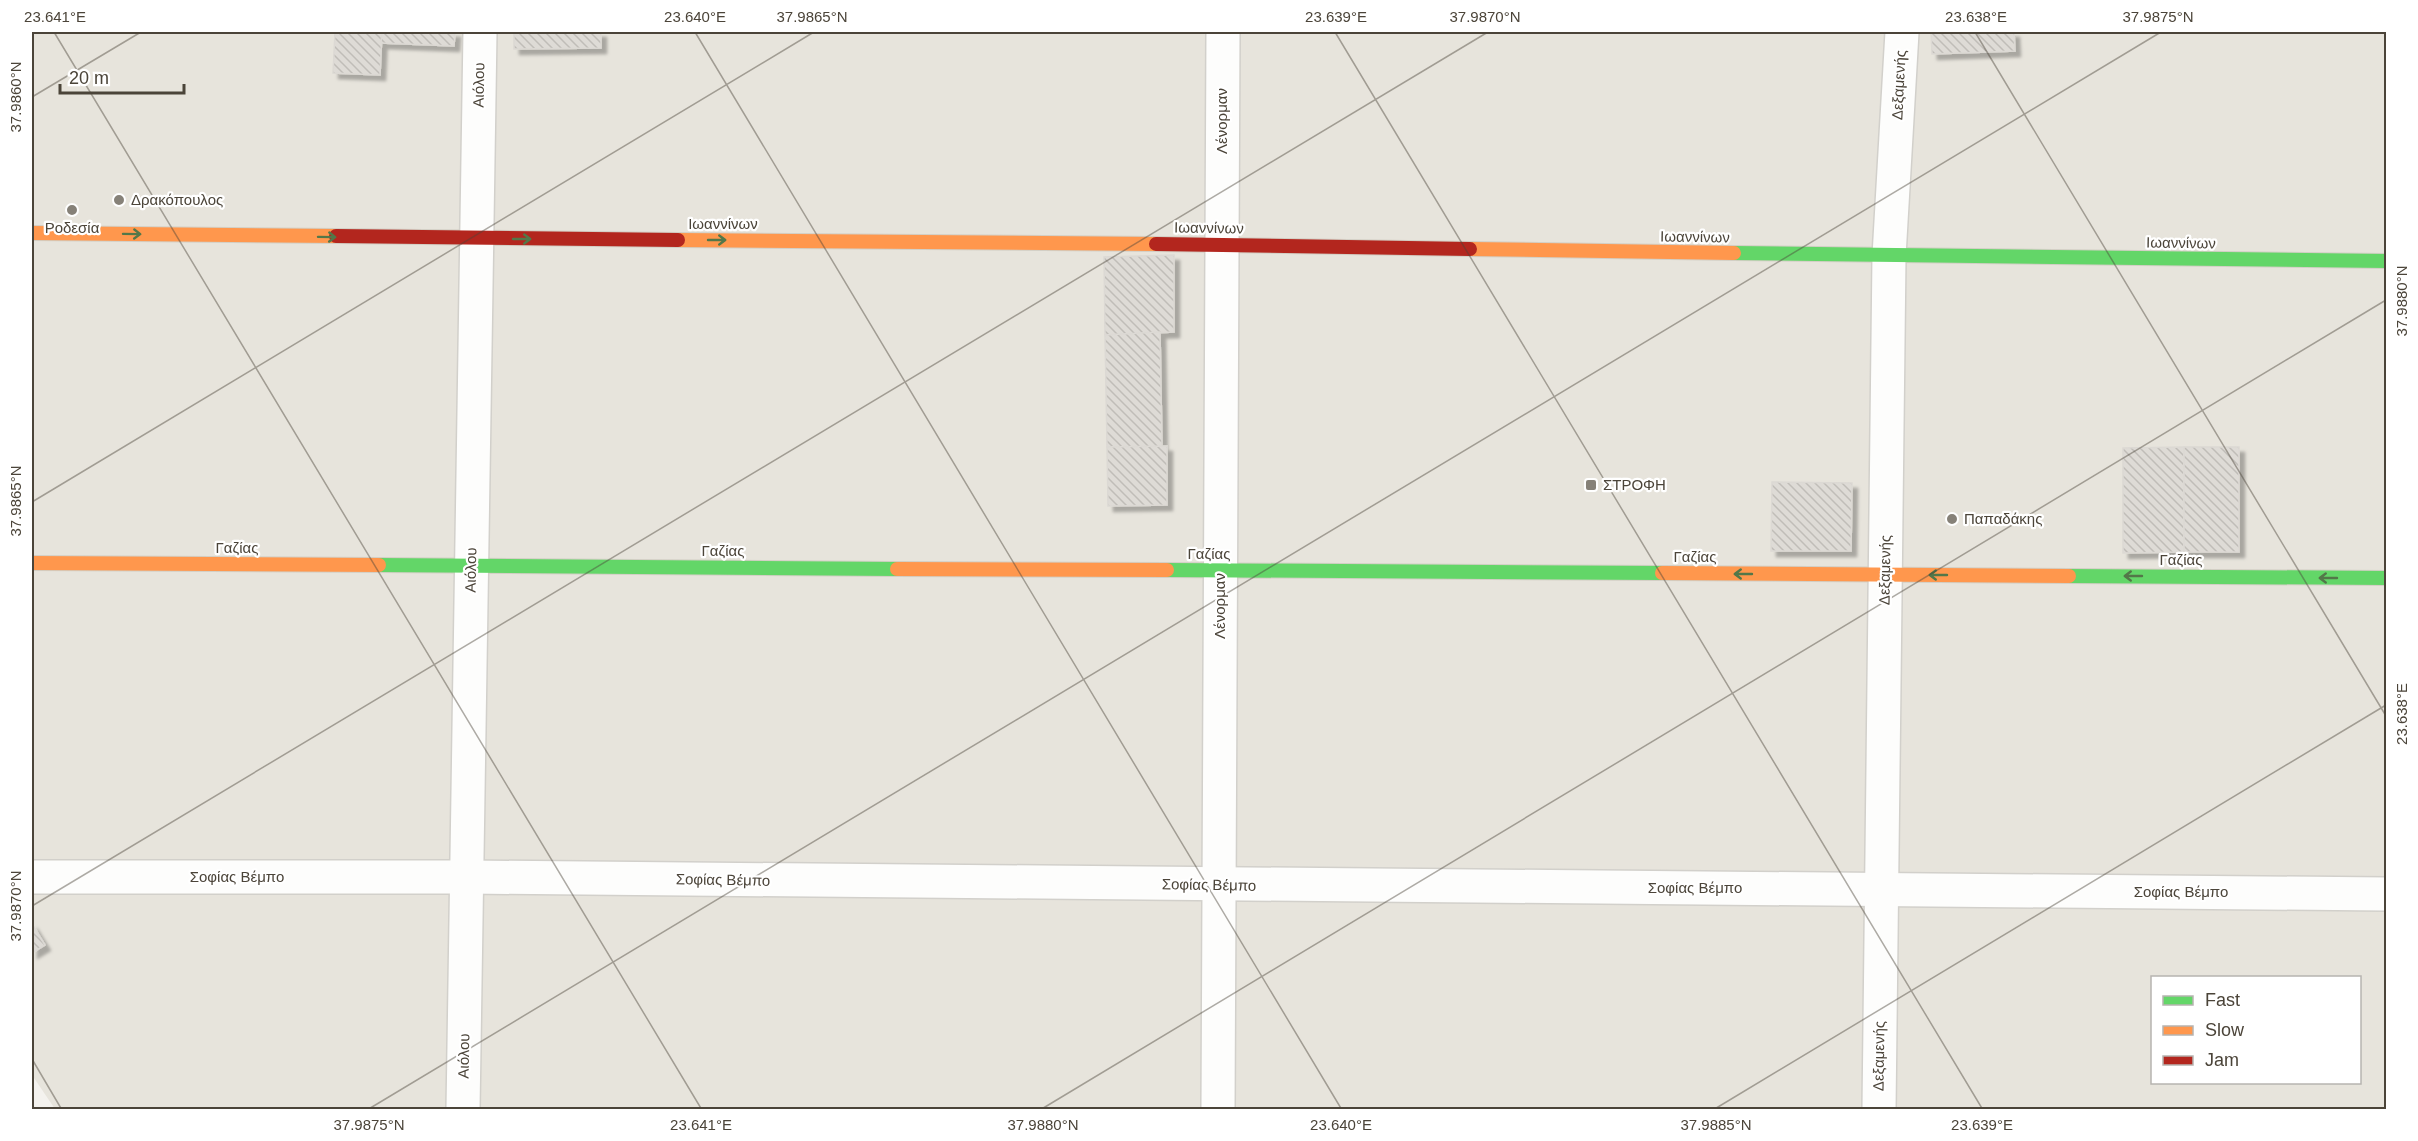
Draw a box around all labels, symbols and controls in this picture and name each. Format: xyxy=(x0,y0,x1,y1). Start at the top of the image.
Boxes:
text: 23.641°E xyxy=(24,8,86,25)
text: 23.640°E xyxy=(664,8,726,25)
text: 37.9865°N xyxy=(776,8,848,25)
text: 23.639°E xyxy=(1305,8,1367,25)
text: 37.9870°N xyxy=(1449,8,1521,25)
text: 23.638°E xyxy=(1945,8,2007,25)
text: 37.9875°N xyxy=(2122,8,2194,25)
street label: Δεξαμενής xyxy=(1888,50,1909,120)
scale bar xyxy=(60,57,184,95)
text: 37.9860°N xyxy=(7,61,24,133)
street label: Αιόλου xyxy=(470,62,487,108)
text: 20 m xyxy=(69,68,109,88)
street label: Λένορμαν xyxy=(1213,88,1230,154)
place label: Δρακόπουλος xyxy=(131,191,223,208)
marker: Δρακόπουλος xyxy=(112,193,126,207)
marker: Ροδεσία xyxy=(65,203,79,217)
street label: Ιωαννίνων xyxy=(688,215,758,232)
street label: Ιωαννίνων xyxy=(1174,218,1244,237)
place label: Ροδεσία xyxy=(45,219,100,236)
street label: Ιωαννίνων xyxy=(1660,227,1730,246)
one-way arrow xyxy=(121,229,141,240)
one-way arrow xyxy=(316,231,336,243)
one-way arrow xyxy=(511,233,531,245)
street label: Ιωαννίνων xyxy=(2146,233,2216,252)
one-way arrow xyxy=(706,234,726,246)
text: 37.9880°N xyxy=(2393,265,2410,337)
text: 37.9865°N xyxy=(7,465,24,537)
place label: ΣΤΡΟΦΗ xyxy=(1603,476,1666,493)
marker: ΣΤΡΟΦΗ xyxy=(1584,478,1598,492)
place label: Παπαδάκης xyxy=(1964,510,2042,527)
marker: Παπαδάκης xyxy=(1945,512,1959,526)
street label: Δεξαμενής xyxy=(1875,535,1894,605)
street label: Γαζίας xyxy=(216,539,258,556)
street label: Γαζίας xyxy=(702,542,744,559)
street label: Γαζίας xyxy=(1188,545,1230,562)
street label: Αιόλου xyxy=(462,547,479,593)
street label: Γαζίας xyxy=(1674,548,1716,565)
street label: Γαζίας xyxy=(2160,551,2202,568)
one-way arrow xyxy=(1734,568,1754,580)
one-way arrow xyxy=(1929,569,1949,581)
one-way arrow xyxy=(2124,570,2144,582)
one-way arrow xyxy=(2319,572,2339,584)
street label: Λένορμαν xyxy=(1211,573,1228,639)
text: 23.638°E xyxy=(2393,683,2410,745)
street label: Σοφίας Βέμπο xyxy=(190,868,284,885)
text: 37.9870°N xyxy=(7,870,24,942)
street label: Σοφίας Βέμπο xyxy=(676,870,770,889)
street label: Σοφίας Βέμπο xyxy=(1162,875,1256,894)
street label: Σοφίας Βέμπο xyxy=(1648,879,1742,896)
street label: Σοφίας Βέμπο xyxy=(2134,883,2228,900)
legend xyxy=(2151,976,2361,1084)
text: Fast xyxy=(2205,990,2240,1010)
text: Slow xyxy=(2205,1020,2245,1040)
street label: Δεξαμενής xyxy=(1869,1021,1888,1091)
street label: Αιόλου xyxy=(455,1033,472,1079)
text: Jam xyxy=(2205,1050,2239,1070)
text: 37.9875°N xyxy=(333,1116,405,1133)
text: 23.641°E xyxy=(670,1116,732,1133)
text: 37.9880°N xyxy=(1007,1116,1079,1133)
text: 23.640°E xyxy=(1310,1116,1372,1133)
text: 37.9885°N xyxy=(1680,1116,1752,1133)
text: 23.639°E xyxy=(1951,1116,2013,1133)

